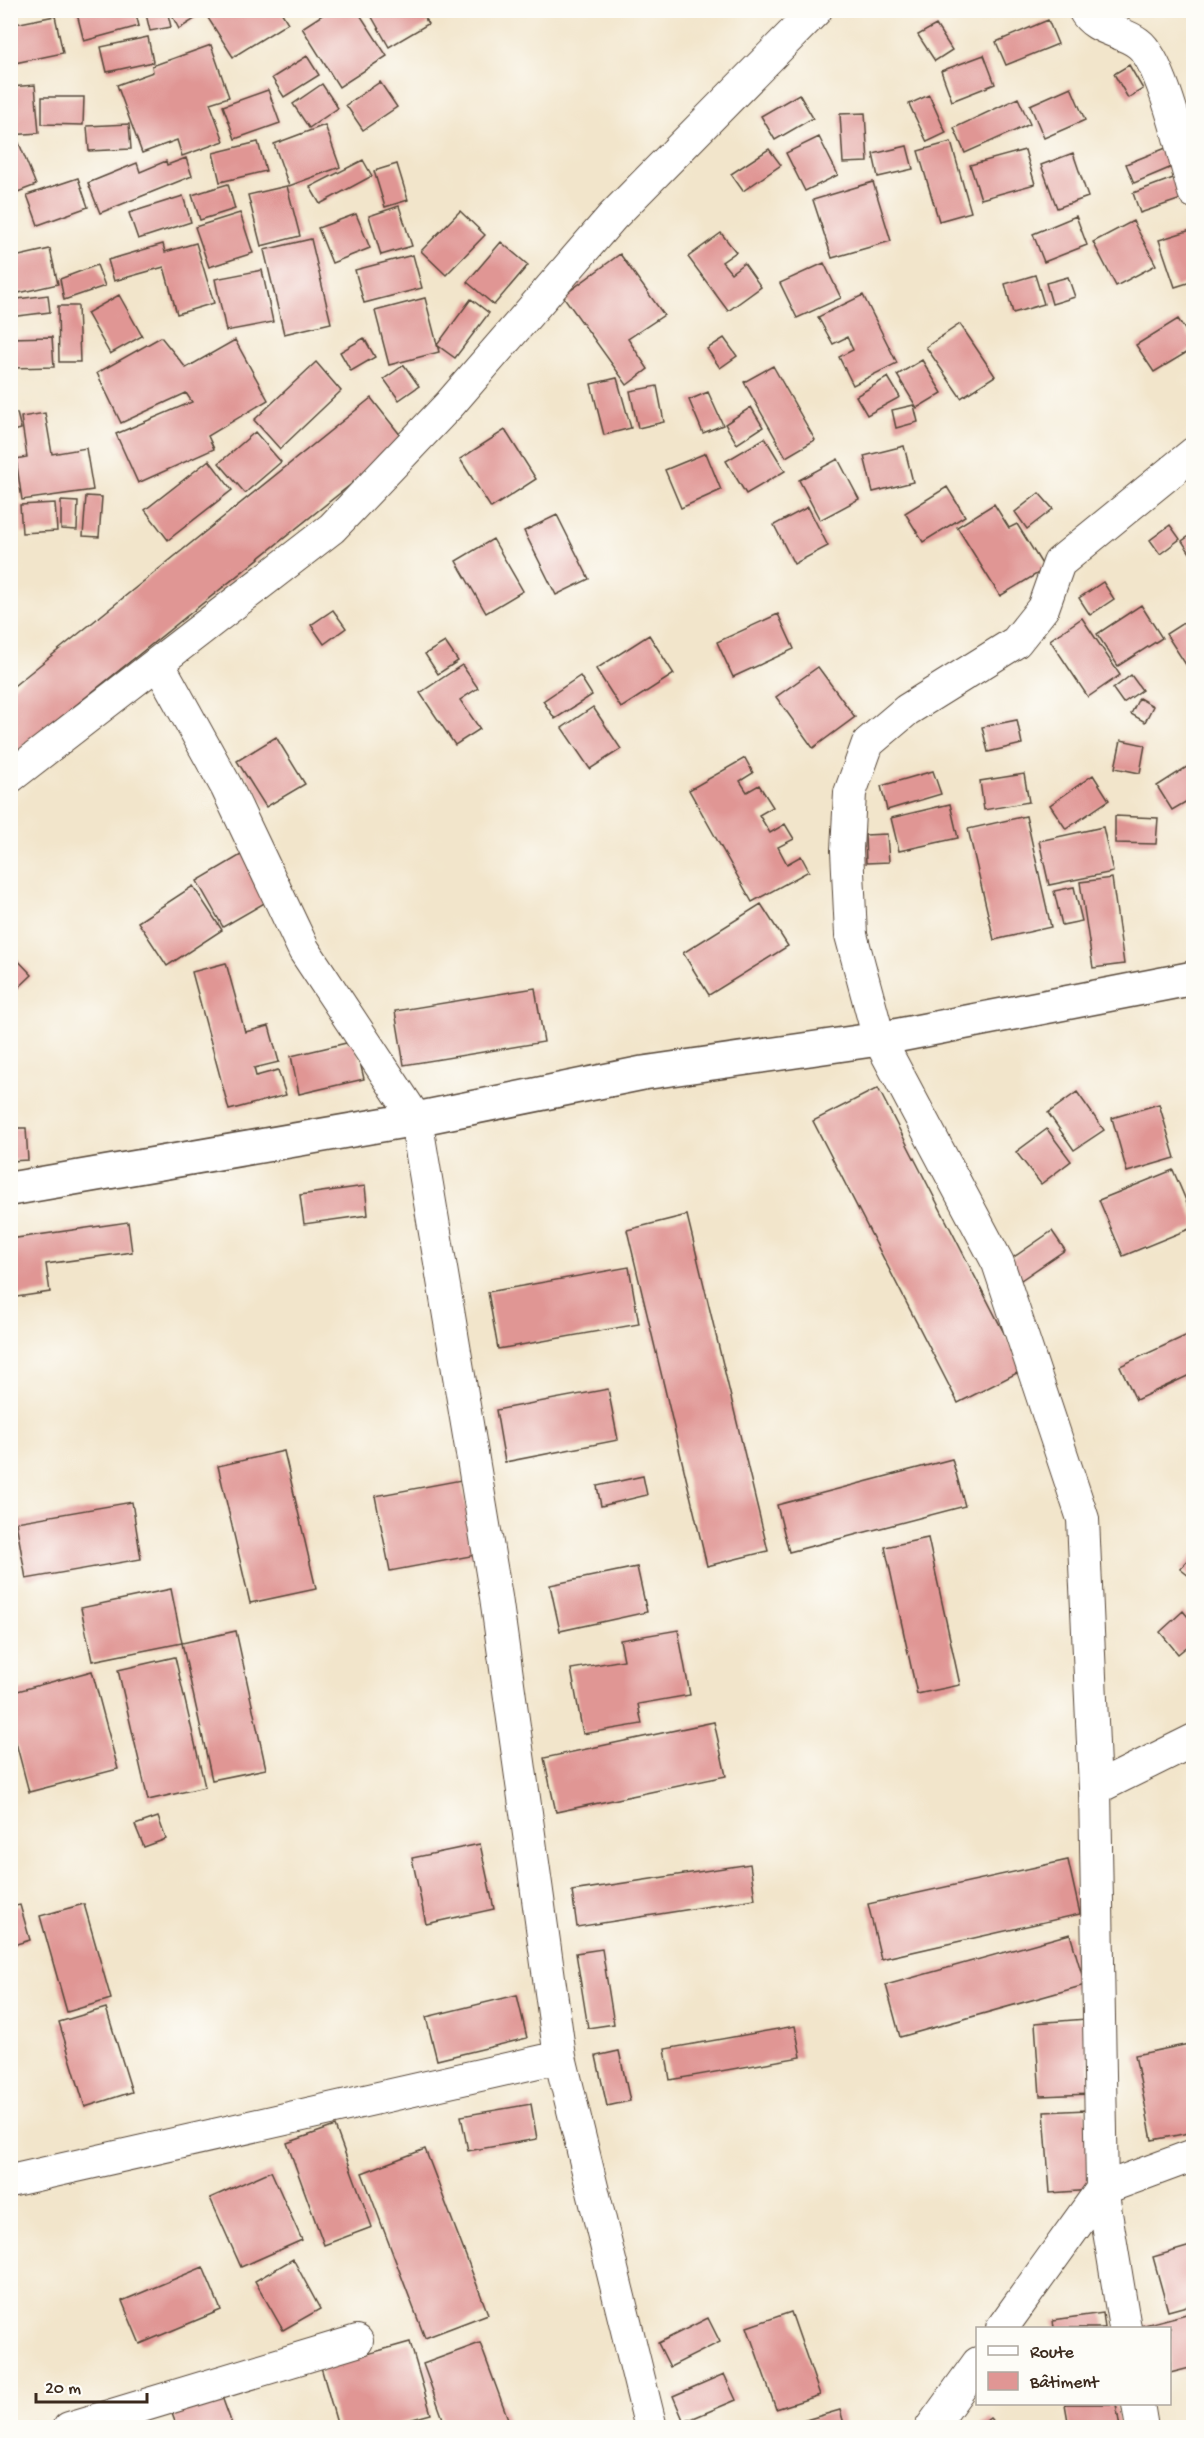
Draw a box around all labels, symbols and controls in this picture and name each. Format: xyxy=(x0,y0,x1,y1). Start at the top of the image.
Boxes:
legend xyxy=(976,2327,1171,2405)
text: Route xyxy=(1030,2343,1075,2364)
scale bar xyxy=(36,2366,147,2404)
text: Bâtiment xyxy=(1029,2373,1100,2394)
text: 20 m xyxy=(45,2379,81,2400)

